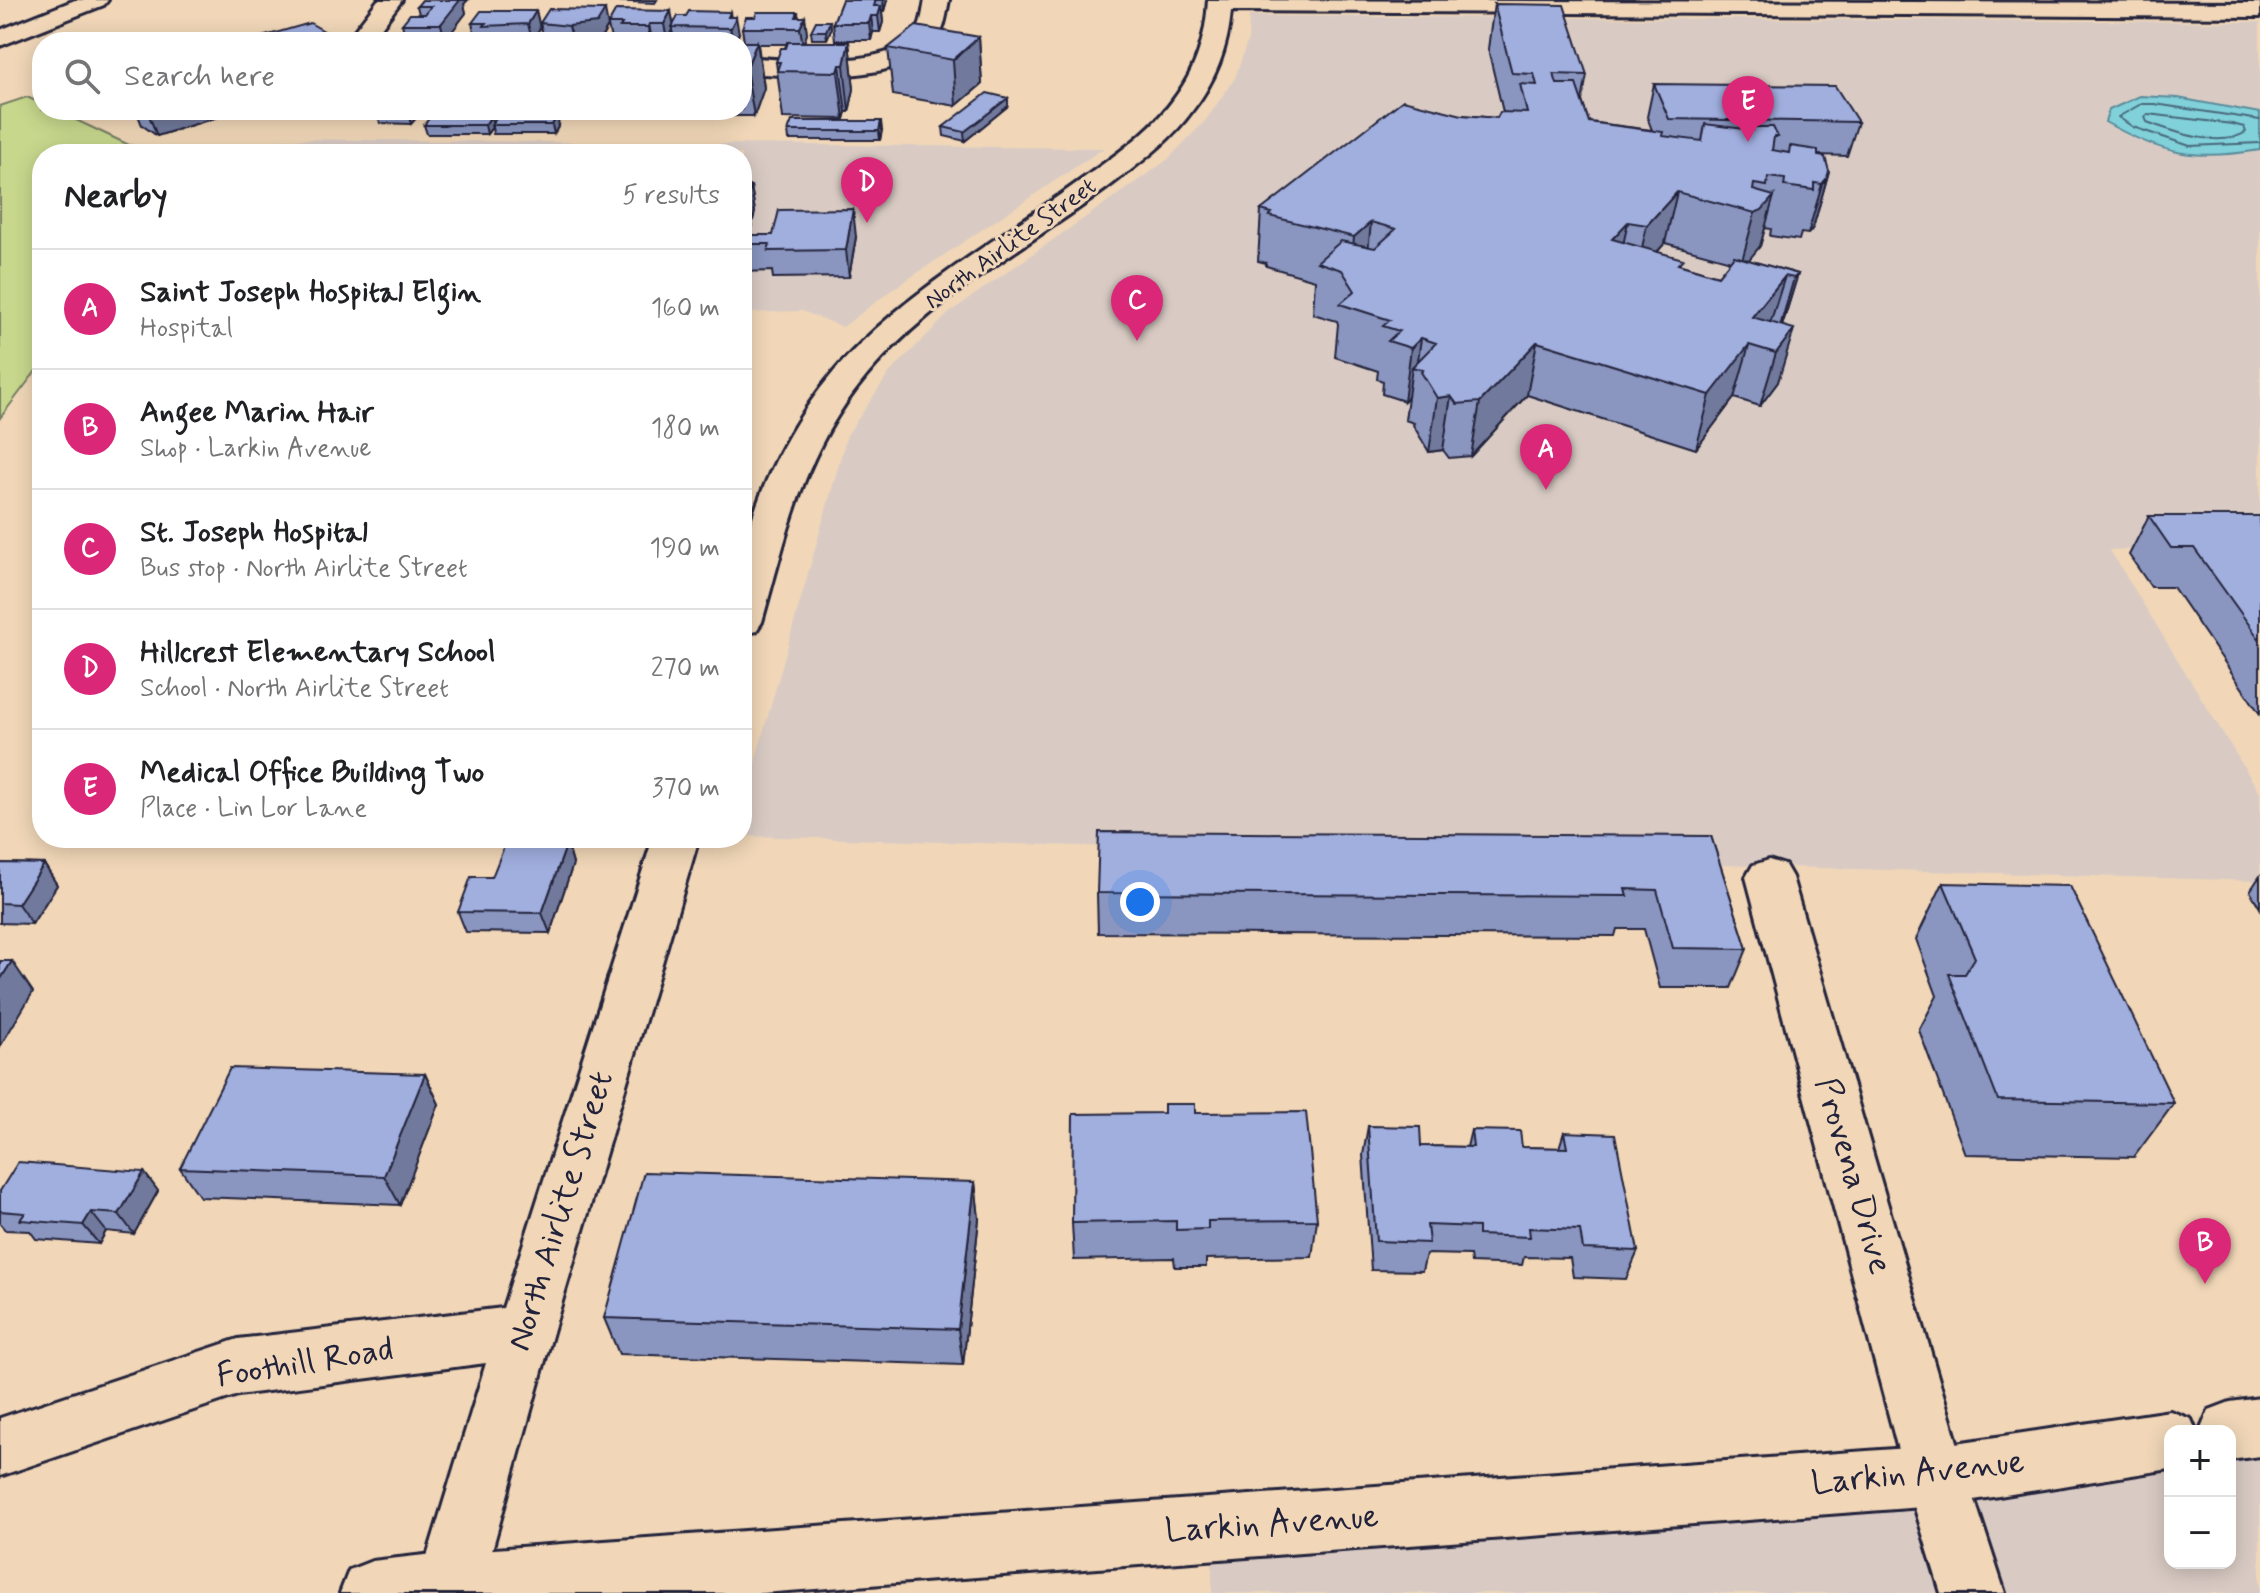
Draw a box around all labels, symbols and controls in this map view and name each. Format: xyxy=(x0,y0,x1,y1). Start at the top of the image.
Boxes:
search box xyxy=(32,32,752,120)
icon: search xyxy=(60,54,104,98)
text: Search here xyxy=(124,57,275,96)
pin: E xyxy=(1722,76,1774,142)
pin: D xyxy=(841,157,893,223)
street label: North Airlite Street xyxy=(919,171,1103,317)
text: Nearby xyxy=(64,174,168,219)
text: 5 results xyxy=(622,179,720,213)
text: Saint Joseph Hospital Elgin xyxy=(140,273,481,312)
pin: C xyxy=(1111,275,1163,341)
text: A xyxy=(81,292,99,326)
text: 160 m xyxy=(651,292,720,326)
text: Hospital xyxy=(140,312,233,346)
text: Angee Marin Hair xyxy=(140,393,374,432)
text: B xyxy=(82,412,98,446)
text: 180 m xyxy=(651,412,720,446)
pin: A xyxy=(1520,424,1572,490)
text: Shop · Larkin Avenue xyxy=(140,432,371,466)
text: St. Joseph Hospital xyxy=(140,513,368,552)
text: C xyxy=(81,532,99,566)
text: 190 m xyxy=(650,532,720,566)
text: Bus stop · North Airlite Street xyxy=(140,552,468,586)
text: Hillcrest Elementary School xyxy=(140,633,495,672)
text: D xyxy=(81,652,99,686)
text: 270 m xyxy=(651,652,720,686)
text: School · North Airlite Street xyxy=(140,672,449,706)
text: Medical Office Building Two xyxy=(140,753,484,792)
text: E xyxy=(82,772,98,806)
text: 370 m xyxy=(652,772,720,806)
text: Place · Lin Lor Lane xyxy=(140,792,367,826)
your location xyxy=(1120,882,1160,922)
street label: North Airlite Street xyxy=(497,1066,625,1356)
street label: Provena Drive xyxy=(1803,1073,1903,1279)
pin: B xyxy=(2179,1218,2231,1284)
street label: Foothill Road xyxy=(213,1327,397,1399)
map controls xyxy=(2164,1425,2236,1569)
button: + xyxy=(2164,1425,2236,1497)
street label: Larkin Avenue xyxy=(1809,1439,2027,1507)
street label: Larkin Avenue xyxy=(1164,1494,1380,1554)
button: − xyxy=(2164,1497,2236,1569)

